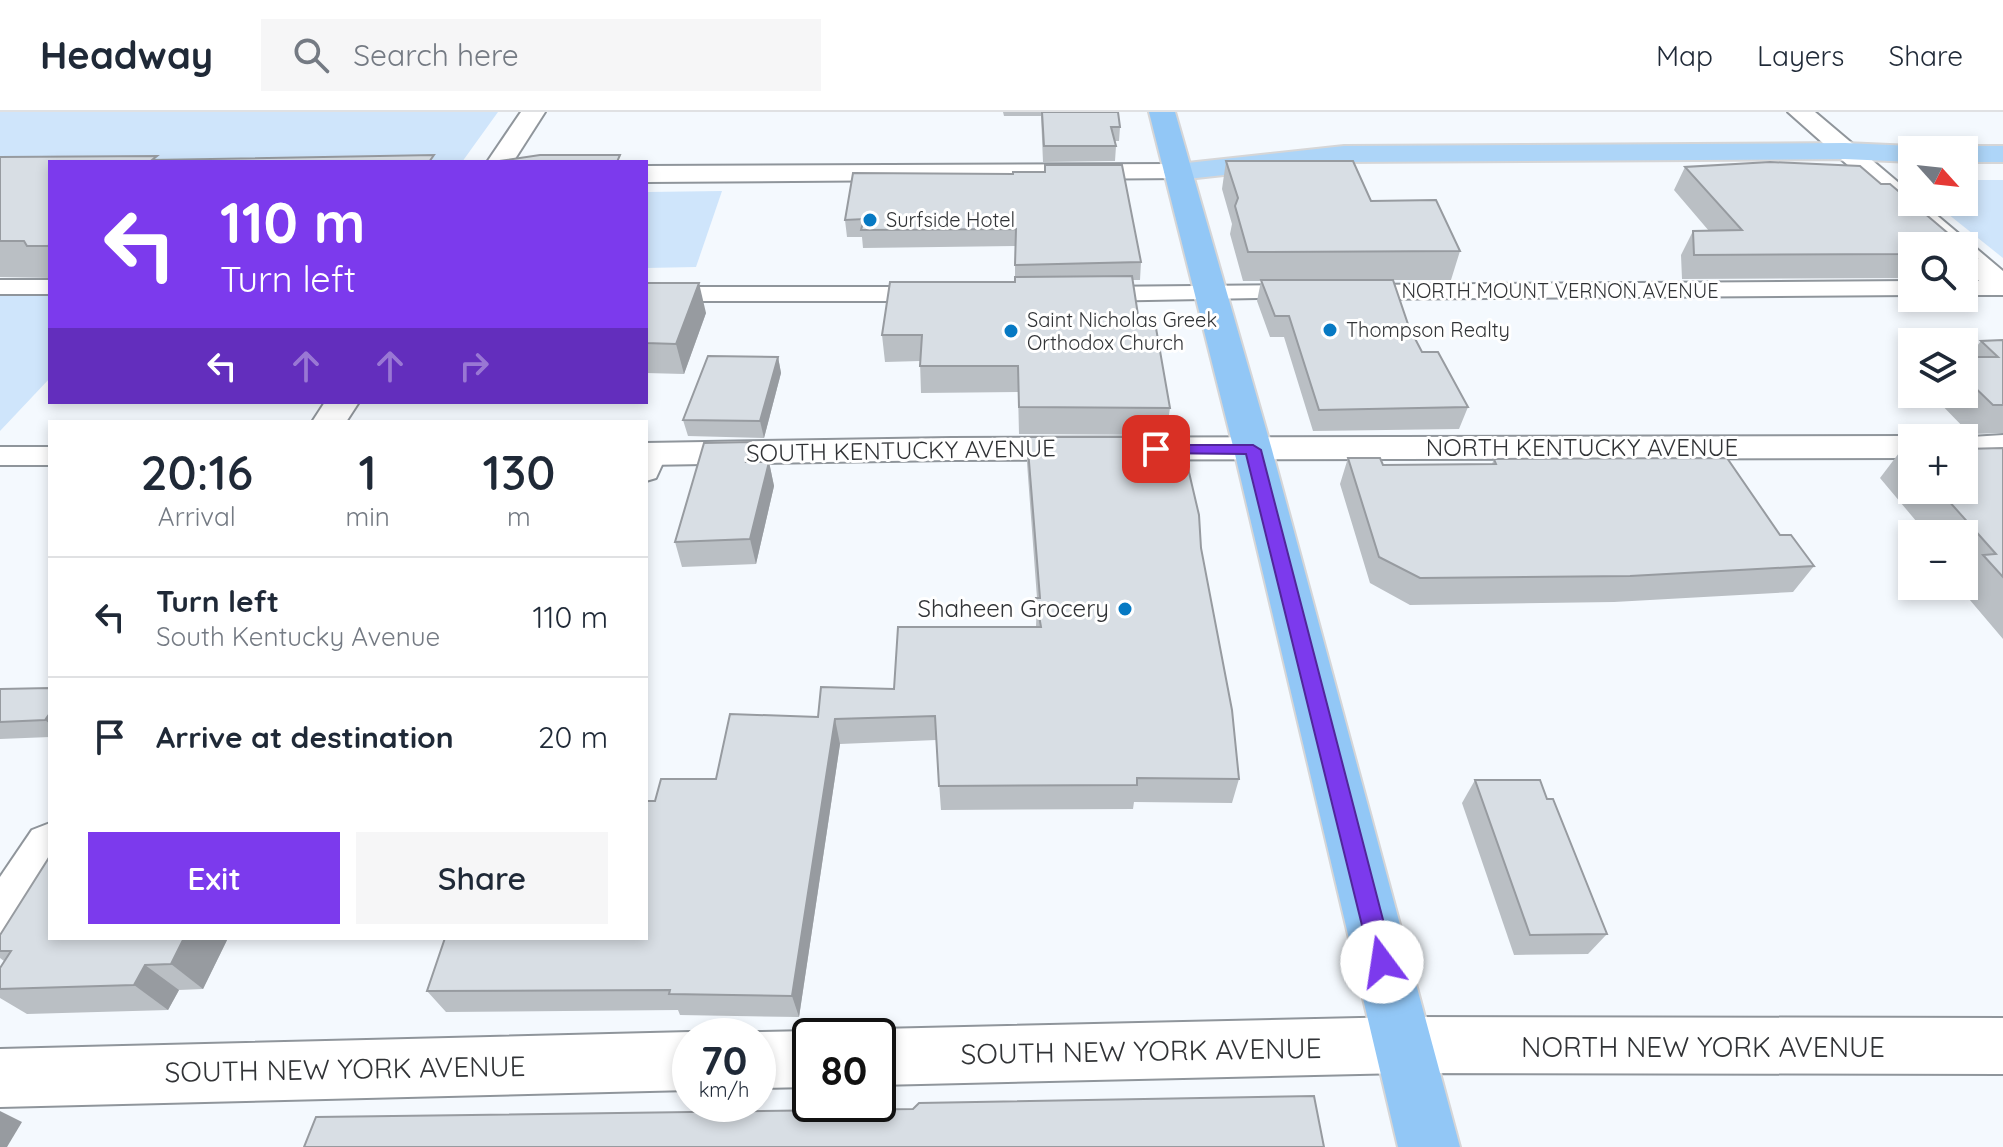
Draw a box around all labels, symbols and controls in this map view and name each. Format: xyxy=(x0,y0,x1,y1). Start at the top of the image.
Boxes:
search box xyxy=(261,19,821,91)
text: Headway xyxy=(40,31,213,79)
icon: search xyxy=(289,33,333,77)
text: Search here xyxy=(353,36,519,74)
text: Map xyxy=(1656,38,1713,73)
text: Layers xyxy=(1757,38,1844,73)
text: Share xyxy=(1888,38,1963,73)
north arrow xyxy=(1898,136,1978,216)
map controls xyxy=(1898,136,1978,600)
text: 110 m xyxy=(220,187,365,257)
icon: left xyxy=(88,192,192,296)
place label: Surfside Hotel xyxy=(886,207,1015,232)
marker: Surfside Hotel xyxy=(861,211,879,229)
button: search xyxy=(1898,232,1978,312)
text: Turn left xyxy=(220,256,356,301)
street label: NORTH MOUNT VERNON AVENUE xyxy=(1401,278,1719,303)
place label: Saint Nicholas Greek Orthodox Church xyxy=(1027,307,1217,355)
place label: Thompson Realty xyxy=(1346,317,1510,342)
marker: Thompson Realty xyxy=(1321,321,1339,339)
marker: Saint Nicholas Greek Orthodox Church xyxy=(1002,322,1020,340)
button: layers xyxy=(1898,328,1978,408)
icon: left xyxy=(200,344,244,388)
icon: ahead xyxy=(284,344,328,388)
icon: ahead xyxy=(368,344,412,388)
icon: right xyxy=(452,344,496,388)
pin xyxy=(1122,415,1190,483)
button: + xyxy=(1898,424,1978,504)
icon: arrive xyxy=(1134,427,1178,471)
street label: SOUTH KENTUCKY AVENUE xyxy=(746,432,1056,468)
street label: NORTH KENTUCKY AVENUE xyxy=(1426,432,1738,462)
text: 20:16 xyxy=(140,442,253,502)
text: 1 xyxy=(359,442,377,502)
text: 130 xyxy=(482,442,556,502)
text: Arrival xyxy=(158,500,236,533)
text: min xyxy=(346,500,390,533)
text: m xyxy=(507,500,531,533)
button: − xyxy=(1898,520,1978,600)
text: Turn left xyxy=(156,582,279,620)
place label: Shaheen Grocery xyxy=(917,593,1109,623)
icon: left xyxy=(88,595,132,639)
text: 110 m xyxy=(532,598,608,636)
marker: Shaheen Grocery xyxy=(1116,600,1134,618)
text: South Kentucky Avenue xyxy=(156,620,440,653)
icon: arrive xyxy=(88,715,132,759)
text: Arrive at destination xyxy=(156,718,454,756)
text: 20 m xyxy=(538,718,608,756)
button: Exit xyxy=(88,832,340,924)
button: Share xyxy=(356,832,608,924)
position arrow xyxy=(1340,920,1424,1004)
speed limit sign: 80 xyxy=(792,1018,896,1122)
street label: NORTH NEW YORK AVENUE xyxy=(1521,1029,1885,1064)
street label: SOUTH NEW YORK AVENUE xyxy=(960,1030,1322,1071)
text: 70 xyxy=(701,1035,747,1085)
street label: SOUTH NEW YORK AVENUE xyxy=(164,1048,526,1089)
text: km/h xyxy=(699,1077,749,1102)

